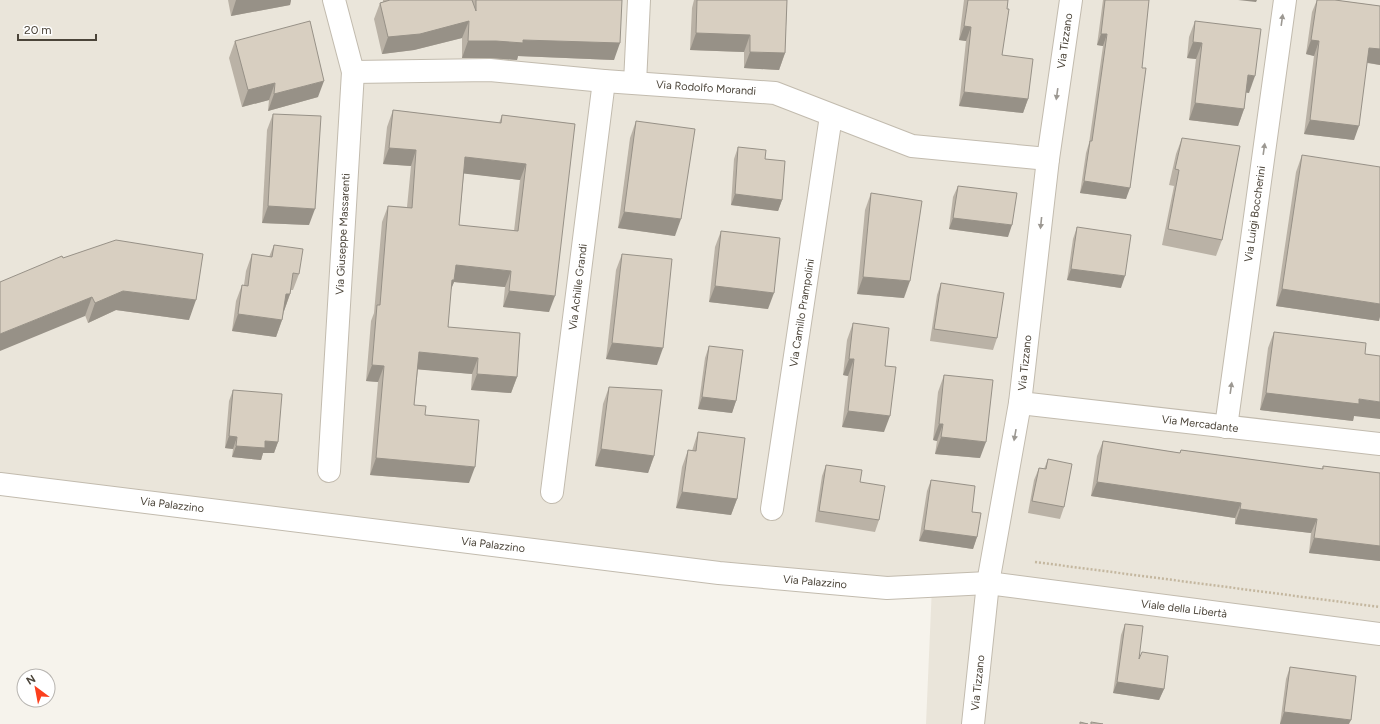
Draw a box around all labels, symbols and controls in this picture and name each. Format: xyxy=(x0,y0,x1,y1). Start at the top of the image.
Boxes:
street label: Via Tizzano xyxy=(1055,12,1075,70)
one-way arrow xyxy=(1279,14,1285,26)
scale bar xyxy=(18,16,96,42)
text: 20 m xyxy=(24,23,52,37)
street label: Via Rodolfo Morandi xyxy=(656,78,756,98)
one-way arrow xyxy=(1054,88,1060,100)
one-way arrow xyxy=(1261,143,1267,155)
street label: Via Luigi Boccherini xyxy=(1242,165,1268,263)
street label: Via Giuseppe Massarenti xyxy=(333,173,353,295)
one-way arrow xyxy=(1038,217,1044,229)
street label: Via Achille Grandi xyxy=(566,243,590,331)
street label: Via Camillo Prampolini xyxy=(787,258,817,368)
street label: Via Tizzano xyxy=(1016,334,1034,392)
one-way arrow xyxy=(1228,382,1234,395)
street label: Via Mercadante xyxy=(1161,413,1239,435)
one-way arrow xyxy=(1011,429,1017,441)
street label: Via Palazzino xyxy=(139,495,205,515)
street label: Via Palazzino xyxy=(460,535,526,555)
street label: Via Palazzino xyxy=(782,573,848,591)
street label: Viale della Libertà xyxy=(1140,597,1228,621)
street label: Via Tizzano xyxy=(969,654,987,712)
north arrow xyxy=(16,668,56,708)
text: N xyxy=(24,672,38,688)

